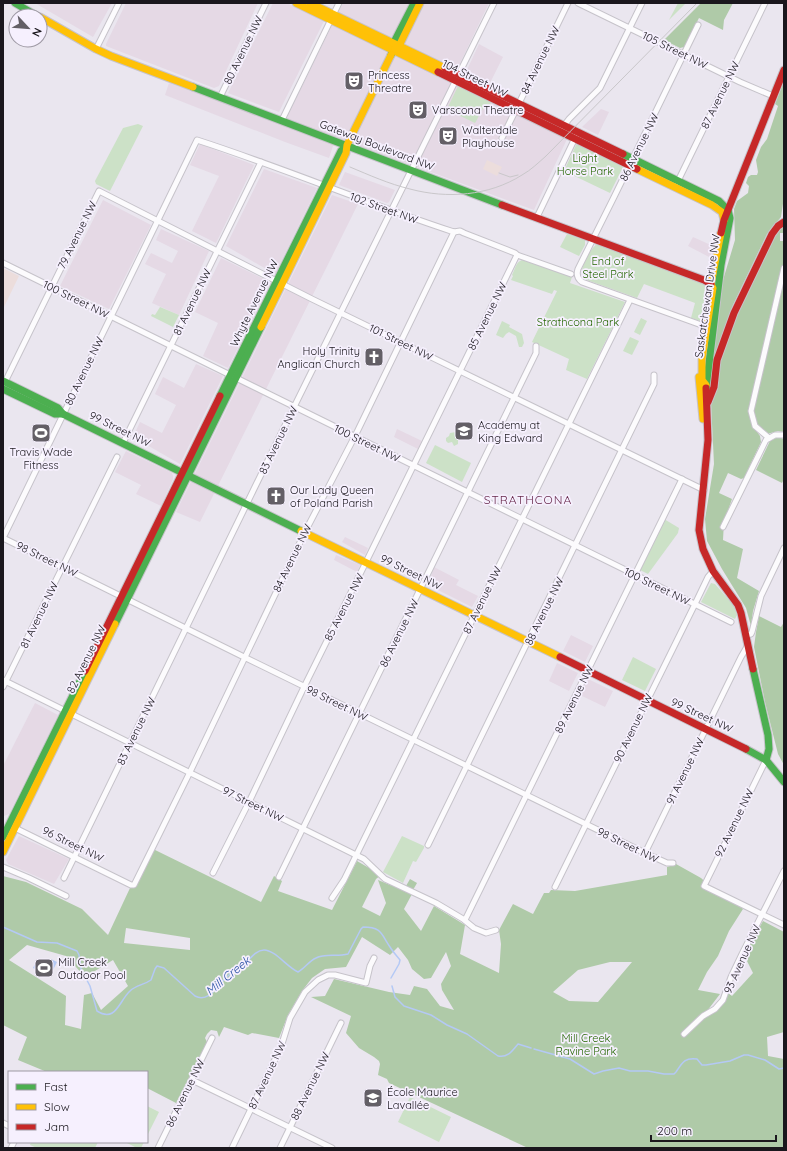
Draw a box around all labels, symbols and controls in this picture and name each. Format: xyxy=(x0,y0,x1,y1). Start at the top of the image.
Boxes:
north arrow xyxy=(8,8,48,48)
street label: 80 Avenue NW xyxy=(220,13,266,87)
street label: 84 Avenue NW xyxy=(517,23,563,96)
text: N xyxy=(29,26,45,39)
street label: 105 Street NW xyxy=(640,28,710,72)
street label: 104 Street NW xyxy=(440,56,510,100)
street label: 87 Avenue NW xyxy=(698,59,743,131)
place label: Princess Threatre xyxy=(368,68,412,95)
theatre icon: Princess Threatre xyxy=(343,70,365,92)
theatre icon: Varscona Theatre xyxy=(407,99,429,121)
place label: Varscona Theatre xyxy=(432,103,523,117)
street label: 86 Avenue NW xyxy=(616,110,662,183)
street label: Gateway Boulevard NW xyxy=(318,117,437,174)
place label: Walterdale Playhouse xyxy=(462,123,518,150)
theatre icon: Walterdale Playhouse xyxy=(437,125,459,147)
park label: Light Horse Park xyxy=(557,151,613,178)
street label: 102 Street NW xyxy=(348,189,420,227)
street label: 79 Avenue NW xyxy=(54,198,100,271)
street label: Saskatchewan Drive NW xyxy=(691,233,723,359)
park label: End of Steel Park xyxy=(582,254,634,281)
street label: Whyte Avenue NW xyxy=(227,257,281,349)
street label: 81 Avenue NW xyxy=(170,266,214,338)
street label: 100 Street NW xyxy=(41,277,112,321)
street label: 85 Avenue NW xyxy=(464,279,510,352)
park label: Strathcona Park xyxy=(537,315,619,329)
street label: 101 Street NW xyxy=(367,320,436,364)
street label: 80 Avenue NW xyxy=(61,334,107,408)
place label: Holy Trinity Anglican Church xyxy=(277,344,360,371)
church icon: Holy Trinity Anglican Church xyxy=(363,346,385,368)
street label: 83 Avenue NW xyxy=(255,403,301,476)
street label: 99 Street NW xyxy=(87,408,154,450)
place label: Academy at King Edward xyxy=(478,418,543,445)
school or university icon: Academy at King Edward xyxy=(453,420,475,442)
street label: 100 Street NW xyxy=(332,421,403,465)
sports icon: Travis Wade Fitness xyxy=(30,422,52,444)
place label: Travis Wade Fitness xyxy=(9,445,73,472)
place label: Our Lady Queen of Poland Parish xyxy=(290,483,374,510)
church icon: Our Lady Queen of Poland Parish xyxy=(265,485,287,507)
district label: STRATHCONA xyxy=(484,492,572,507)
street label: 84 Avenue NW xyxy=(269,521,315,594)
street label: 98 Street NW xyxy=(14,538,80,580)
street label: 99 Street NW xyxy=(378,551,445,593)
street label: 87 Avenue NW xyxy=(460,564,505,636)
street label: 100 Street NW xyxy=(622,564,693,608)
street label: 85 Avenue NW xyxy=(321,570,367,643)
street label: 88 Avenue NW xyxy=(521,574,567,647)
street label: 81 Avenue NW xyxy=(17,579,61,651)
street label: 86 Avenue NW xyxy=(376,596,422,669)
street label: 82 Avenue NW xyxy=(63,622,109,695)
street label: 89 Avenue NW xyxy=(551,662,597,735)
street label: 98 Street NW xyxy=(304,682,370,724)
street label: 90 Avenue NW xyxy=(610,691,656,765)
street label: 83 Avenue NW xyxy=(113,694,159,767)
street label: 99 Street NW xyxy=(669,695,736,736)
street label: 91 Avenue NW xyxy=(663,735,707,807)
street label: 97 Street NW xyxy=(220,783,286,825)
street label: 92 Avenue NW xyxy=(711,786,757,860)
street label: 96 Street NW xyxy=(40,823,106,865)
street label: 98 Street NW xyxy=(595,824,661,866)
street label: 93 Avenue NW xyxy=(721,922,764,996)
water label: Mill Creek xyxy=(202,952,254,998)
place label: Mill Creek Outdoor Pool xyxy=(58,955,126,982)
sports icon: Mill Creek Outdoor Pool xyxy=(33,957,55,979)
park label: Mill Creek Ravine Park xyxy=(556,1031,617,1058)
street label: 87 Avenue NW xyxy=(245,1038,289,1111)
street label: 88 Avenue NW xyxy=(287,1049,333,1122)
street label: 86 Avenue NW xyxy=(162,1056,208,1129)
legend xyxy=(8,1071,148,1143)
text: Fast xyxy=(44,1079,68,1094)
place label: École Maurice Lavallée xyxy=(387,1085,458,1112)
school or university icon: École Maurice Lavallée xyxy=(362,1087,384,1109)
text: Slow xyxy=(44,1099,70,1114)
scale bar xyxy=(651,1117,776,1143)
text: Jam xyxy=(44,1119,69,1134)
text: 200 m xyxy=(657,1123,692,1138)

